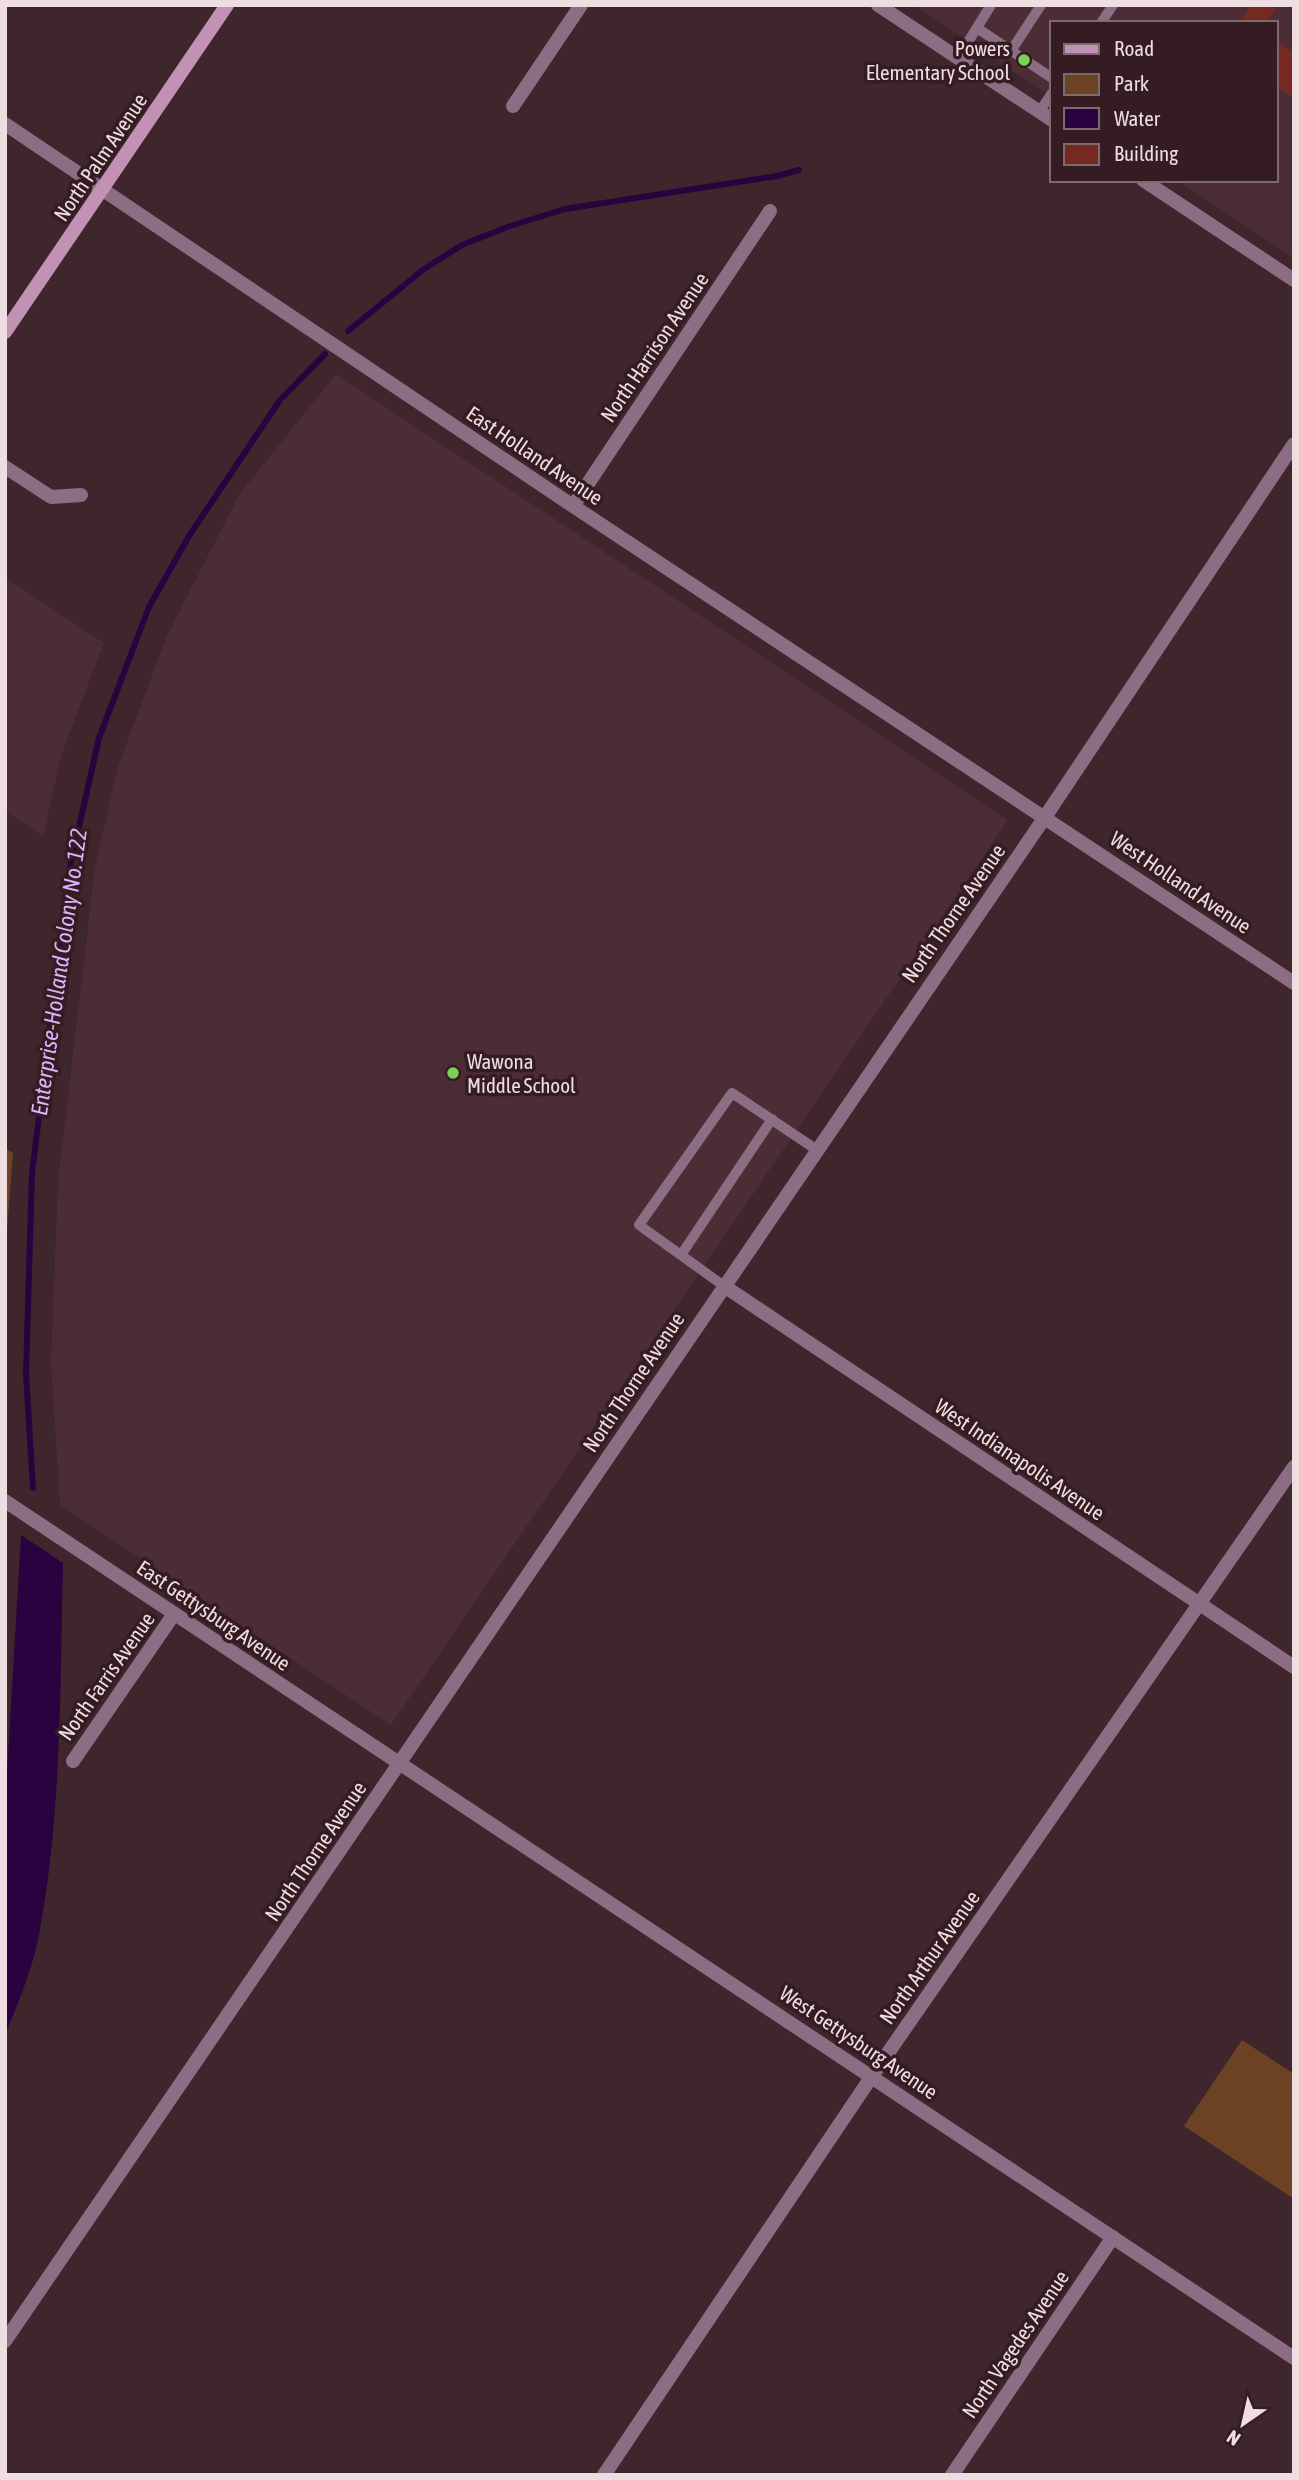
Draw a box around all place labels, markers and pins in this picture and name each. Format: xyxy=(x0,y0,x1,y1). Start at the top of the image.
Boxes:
place label: Powers Elementary School xyxy=(866,36,1010,84)
marker: Powers Elementary School xyxy=(1016,52,1032,68)
place label: Wawona Middle School xyxy=(467,1049,576,1097)
marker: Wawona Middle School xyxy=(445,1065,461,1081)

